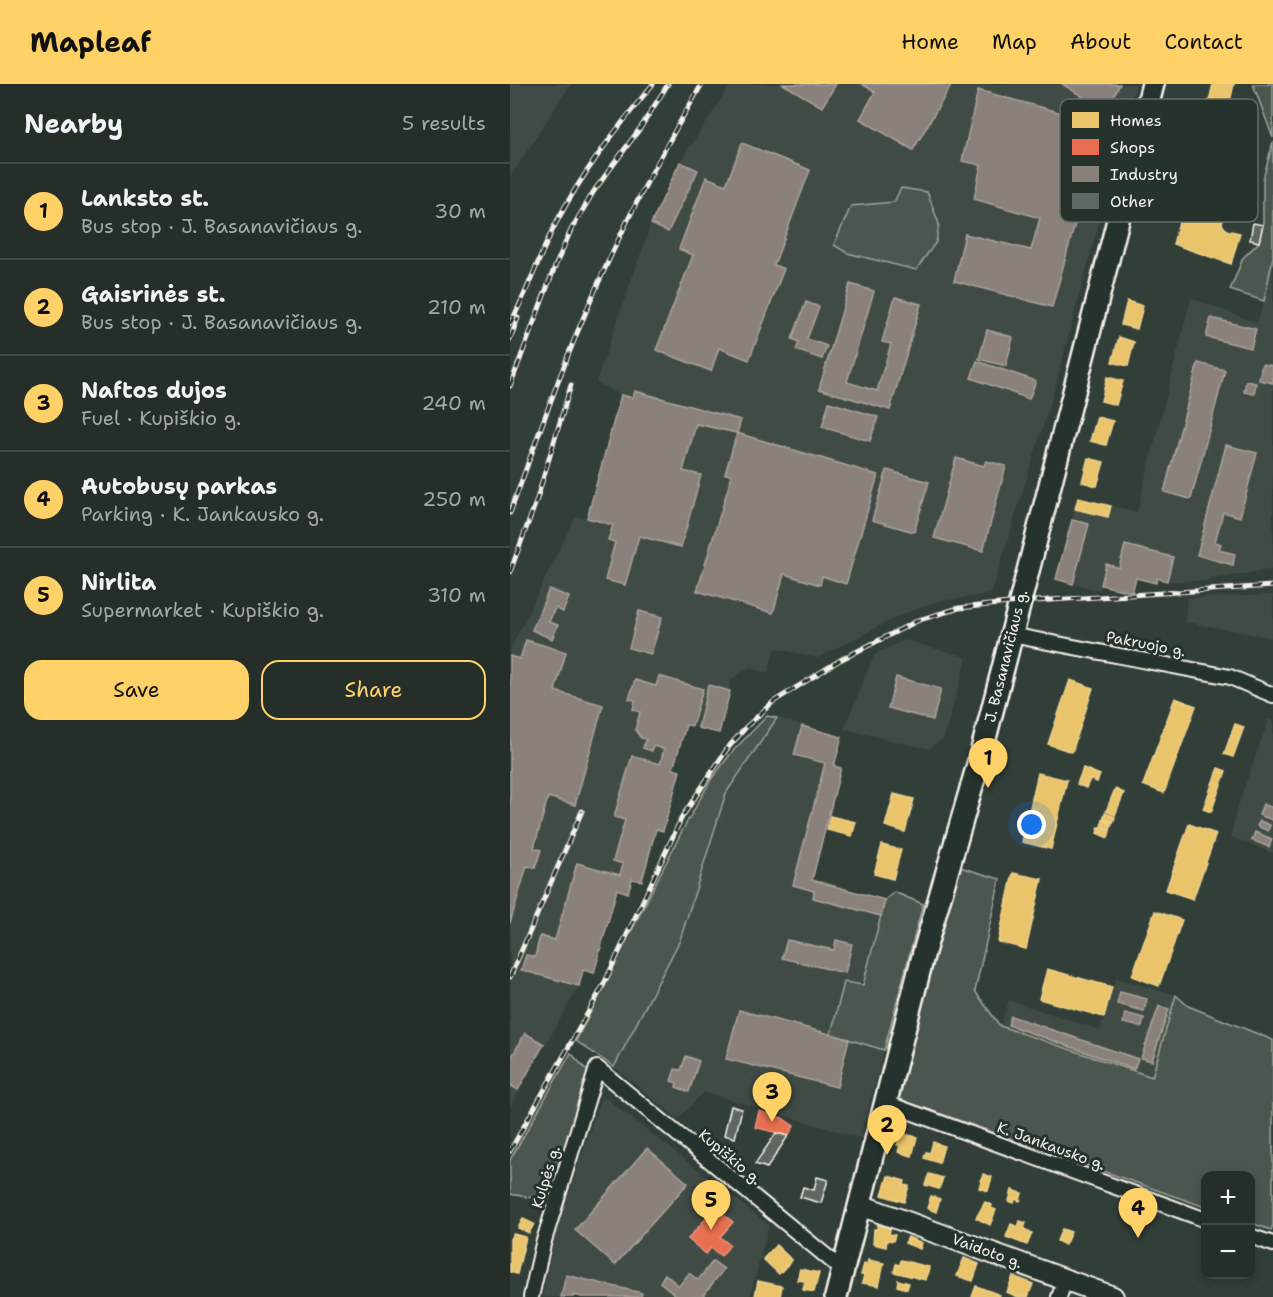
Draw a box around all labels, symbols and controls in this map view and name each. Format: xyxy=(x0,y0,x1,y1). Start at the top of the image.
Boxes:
text: Mapleaf xyxy=(30,23,151,61)
text: Home xyxy=(901,28,959,56)
text: Map xyxy=(992,28,1037,56)
text: About xyxy=(1070,28,1131,56)
text: Contact xyxy=(1164,28,1243,56)
legend xyxy=(1060,99,1258,222)
text: Nearby xyxy=(24,106,123,141)
text: 5 results xyxy=(402,110,486,136)
text: Homes xyxy=(1110,110,1162,131)
text: Shops xyxy=(1110,137,1155,158)
text: Industry xyxy=(1110,164,1178,185)
text: Lanksto st. xyxy=(81,184,209,213)
text: Other xyxy=(1110,191,1154,212)
text: 1 xyxy=(39,198,48,224)
text: 30 m xyxy=(434,198,486,224)
text: Bus stop · J. Basanavičiaus g. xyxy=(81,213,362,239)
text: Gaisrinės st. xyxy=(81,280,226,309)
text: 2 xyxy=(37,294,51,320)
text: 210 m xyxy=(427,294,486,320)
text: Bus stop · J. Basanavičiaus g. xyxy=(81,309,362,335)
text: Naftos dujos xyxy=(81,376,227,405)
text: 3 xyxy=(37,390,51,416)
text: 240 m xyxy=(421,390,486,416)
text: Fuel · Kupiškio g. xyxy=(81,405,241,431)
text: Autobusų parkas xyxy=(81,472,277,501)
text: 4 xyxy=(37,486,51,512)
text: 250 m xyxy=(422,486,486,512)
text: Parking · K. Jankausko g. xyxy=(81,501,324,527)
text: Nirlita xyxy=(81,568,156,597)
text: 5 xyxy=(37,582,50,608)
text: 310 m xyxy=(427,582,486,608)
street label: J. Basanavičiaus g. xyxy=(980,587,1032,724)
text: Supermarket · Kupiškio g. xyxy=(81,597,324,623)
street label: Pakruojo g. xyxy=(1104,626,1188,662)
button: Save xyxy=(24,660,249,720)
button: Share xyxy=(261,660,486,720)
pin: 1 xyxy=(968,738,1008,788)
your location xyxy=(1017,810,1046,839)
pin: 3 xyxy=(752,1072,792,1122)
pin: 2 xyxy=(868,1106,907,1155)
street label: K. Jankausko g. xyxy=(994,1117,1108,1175)
street label: Kupiškio g. xyxy=(694,1125,766,1189)
street label: Kulpės g. xyxy=(527,1143,565,1211)
map controls xyxy=(1201,1171,1255,1279)
button: + xyxy=(1201,1171,1255,1225)
pin: 5 xyxy=(692,1180,730,1230)
pin: 4 xyxy=(1118,1188,1158,1238)
button: − xyxy=(1201,1225,1255,1279)
street label: Vaidoto g. xyxy=(949,1229,1025,1273)

